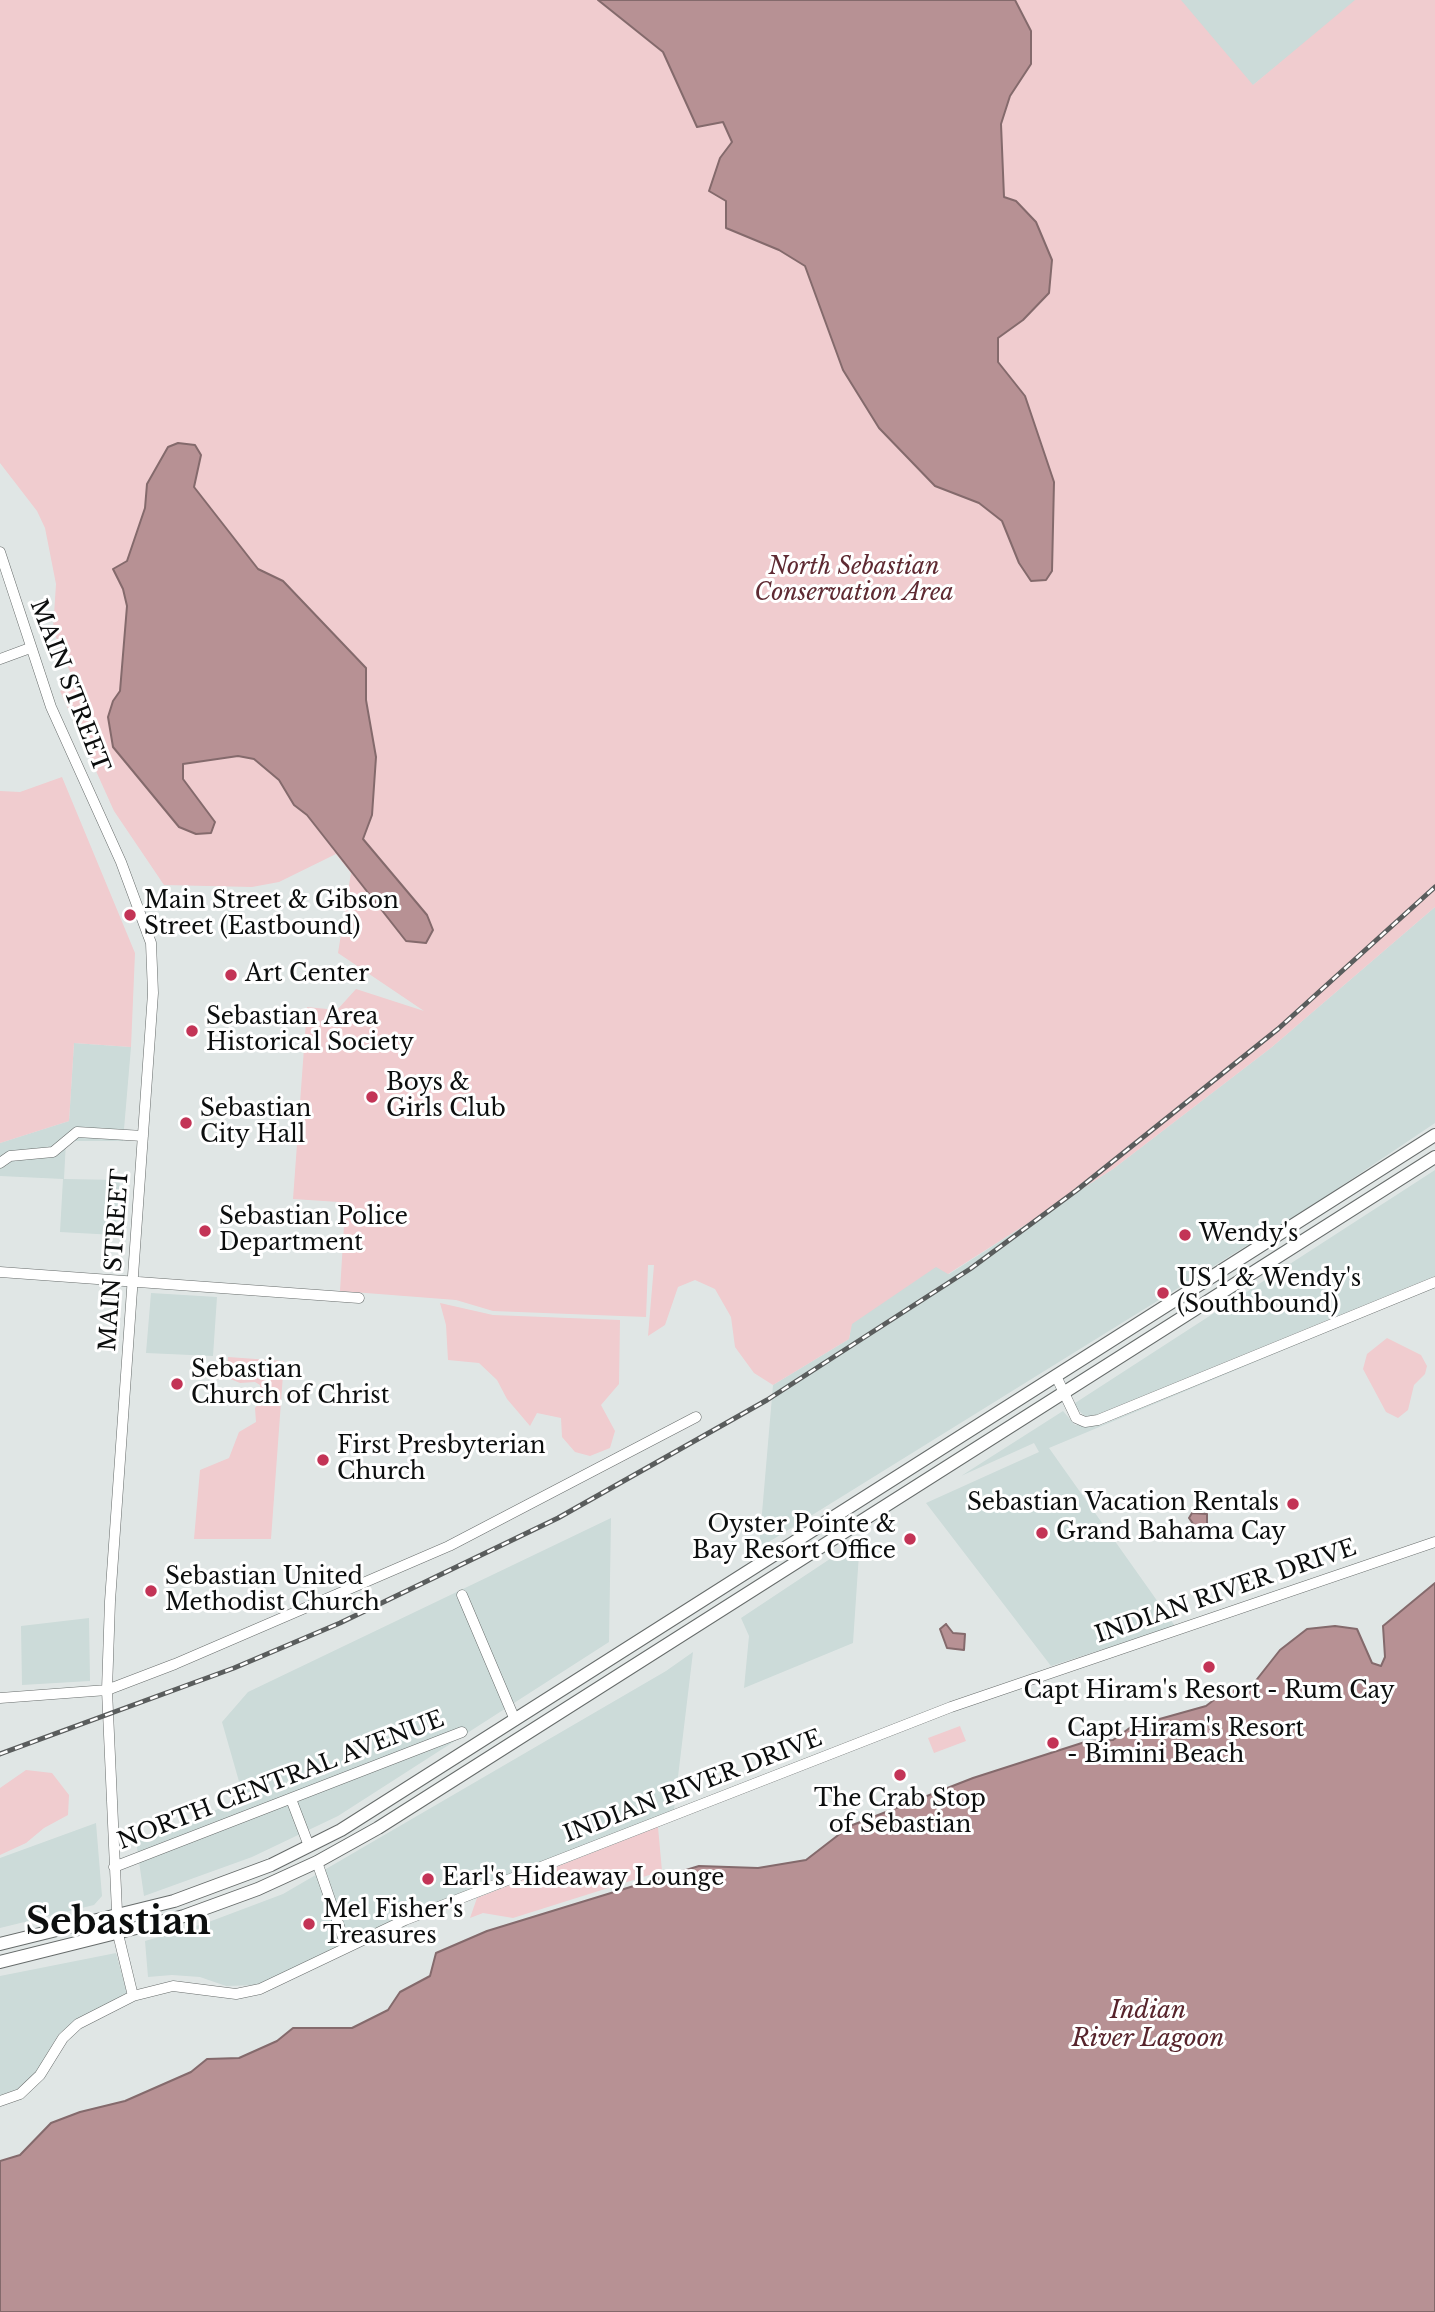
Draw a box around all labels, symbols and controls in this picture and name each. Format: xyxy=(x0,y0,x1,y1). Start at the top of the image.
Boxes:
park label: North Sebastian Conservation Area xyxy=(754,554,954,608)
street label: MAIN STREET xyxy=(23,596,115,776)
place label: Main Street & Gibson Street (Eastbound) xyxy=(144,888,399,942)
marker: Main Street & Gibson Street (Eastbound) xyxy=(122,907,138,923)
place label: Art Center xyxy=(245,961,369,989)
marker: Art Center xyxy=(223,967,239,983)
place label: Sebastian Area Historical Society xyxy=(206,1004,414,1058)
marker: Sebastian Area Historical Society xyxy=(184,1023,200,1039)
place label: Boys & Girls Club xyxy=(386,1070,506,1124)
marker: Boys & Girls Club xyxy=(364,1089,380,1105)
place label: Sebastian City Hall xyxy=(200,1096,311,1150)
marker: Sebastian City Hall xyxy=(178,1115,194,1131)
street label: MAIN STREET xyxy=(95,1168,135,1352)
place label: Sebastian Police Department xyxy=(219,1204,408,1258)
place label: Wendy's xyxy=(1199,1221,1298,1249)
marker: Sebastian Police Department xyxy=(197,1223,213,1239)
marker: Wendy's xyxy=(1177,1227,1193,1243)
place label: US 1 & Wendy's (Southbound) xyxy=(1177,1266,1361,1320)
marker: US 1 & Wendy's (Southbound) xyxy=(1155,1285,1171,1301)
place label: Sebastian Church of Christ xyxy=(191,1357,389,1411)
marker: Sebastian Church of Christ xyxy=(169,1376,185,1392)
place label: First Presbyterian Church xyxy=(337,1433,546,1487)
marker: First Presbyterian Church xyxy=(315,1452,331,1468)
place label: Sebastian Vacation Rentals xyxy=(967,1490,1279,1518)
marker: Sebastian Vacation Rentals xyxy=(1285,1496,1301,1512)
place label: Oyster Pointe & Bay Resort Office xyxy=(692,1512,896,1566)
place label: Grand Bahama Cay xyxy=(1056,1519,1286,1547)
marker: Grand Bahama Cay xyxy=(1034,1525,1050,1541)
marker: Oyster Pointe & Bay Resort Office xyxy=(902,1531,918,1547)
street label: INDIAN RIVER DRIVE xyxy=(1092,1534,1360,1650)
place label: Sebastian United Methodist Church xyxy=(165,1564,380,1618)
marker: Sebastian United Methodist Church xyxy=(143,1583,159,1599)
marker: Capt Hiram's Resort - Rum Cay xyxy=(1201,1659,1217,1675)
place label: Capt Hiram's Resort - Rum Cay xyxy=(1023,1678,1395,1706)
street label: NORTH CENTRAL AVENUE xyxy=(114,1706,448,1856)
place label: Capt Hiram's Resort - Bimini Beach xyxy=(1067,1716,1304,1770)
street label: INDIAN RIVER DRIVE xyxy=(560,1725,826,1849)
marker: Capt Hiram's Resort - Bimini Beach xyxy=(1045,1735,1061,1751)
marker: The Crab Stop of Sebastian xyxy=(892,1767,908,1783)
place label: The Crab Stop of Sebastian xyxy=(814,1786,986,1840)
place label: Earl's Hideaway Lounge xyxy=(442,1865,724,1893)
marker: Earl's Hideaway Lounge xyxy=(420,1871,436,1887)
place label: Mel Fisher's Treasures xyxy=(323,1897,464,1951)
district label: Sebastian xyxy=(25,1902,211,1946)
marker: Mel Fisher's Treasures xyxy=(301,1916,317,1932)
water label: Indian River Lagoon xyxy=(1072,1997,1224,2053)

